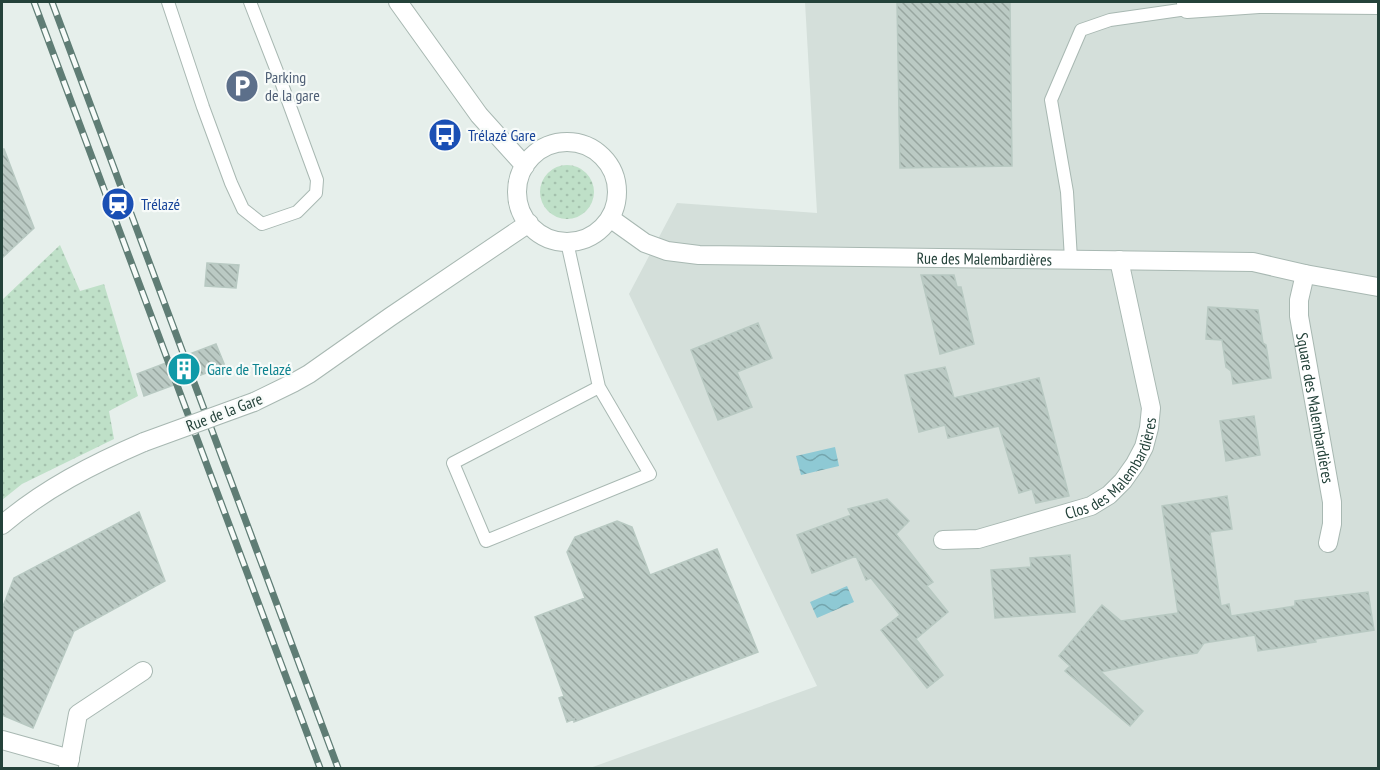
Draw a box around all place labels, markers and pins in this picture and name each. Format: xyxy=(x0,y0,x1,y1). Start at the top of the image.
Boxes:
place label: Parking de la gare xyxy=(265,67,320,105)
parking icon: Parking de la gare xyxy=(224,68,260,104)
bus stop icon: Trélazé Gare xyxy=(427,117,463,153)
place label: Trélazé Gare xyxy=(468,125,536,145)
station icon: Trélazé xyxy=(100,186,136,222)
place label: Trélazé xyxy=(141,194,180,214)
building icon: Gare de Trelazé xyxy=(166,351,202,387)
place label: Gare de Trelazé xyxy=(207,359,291,379)

